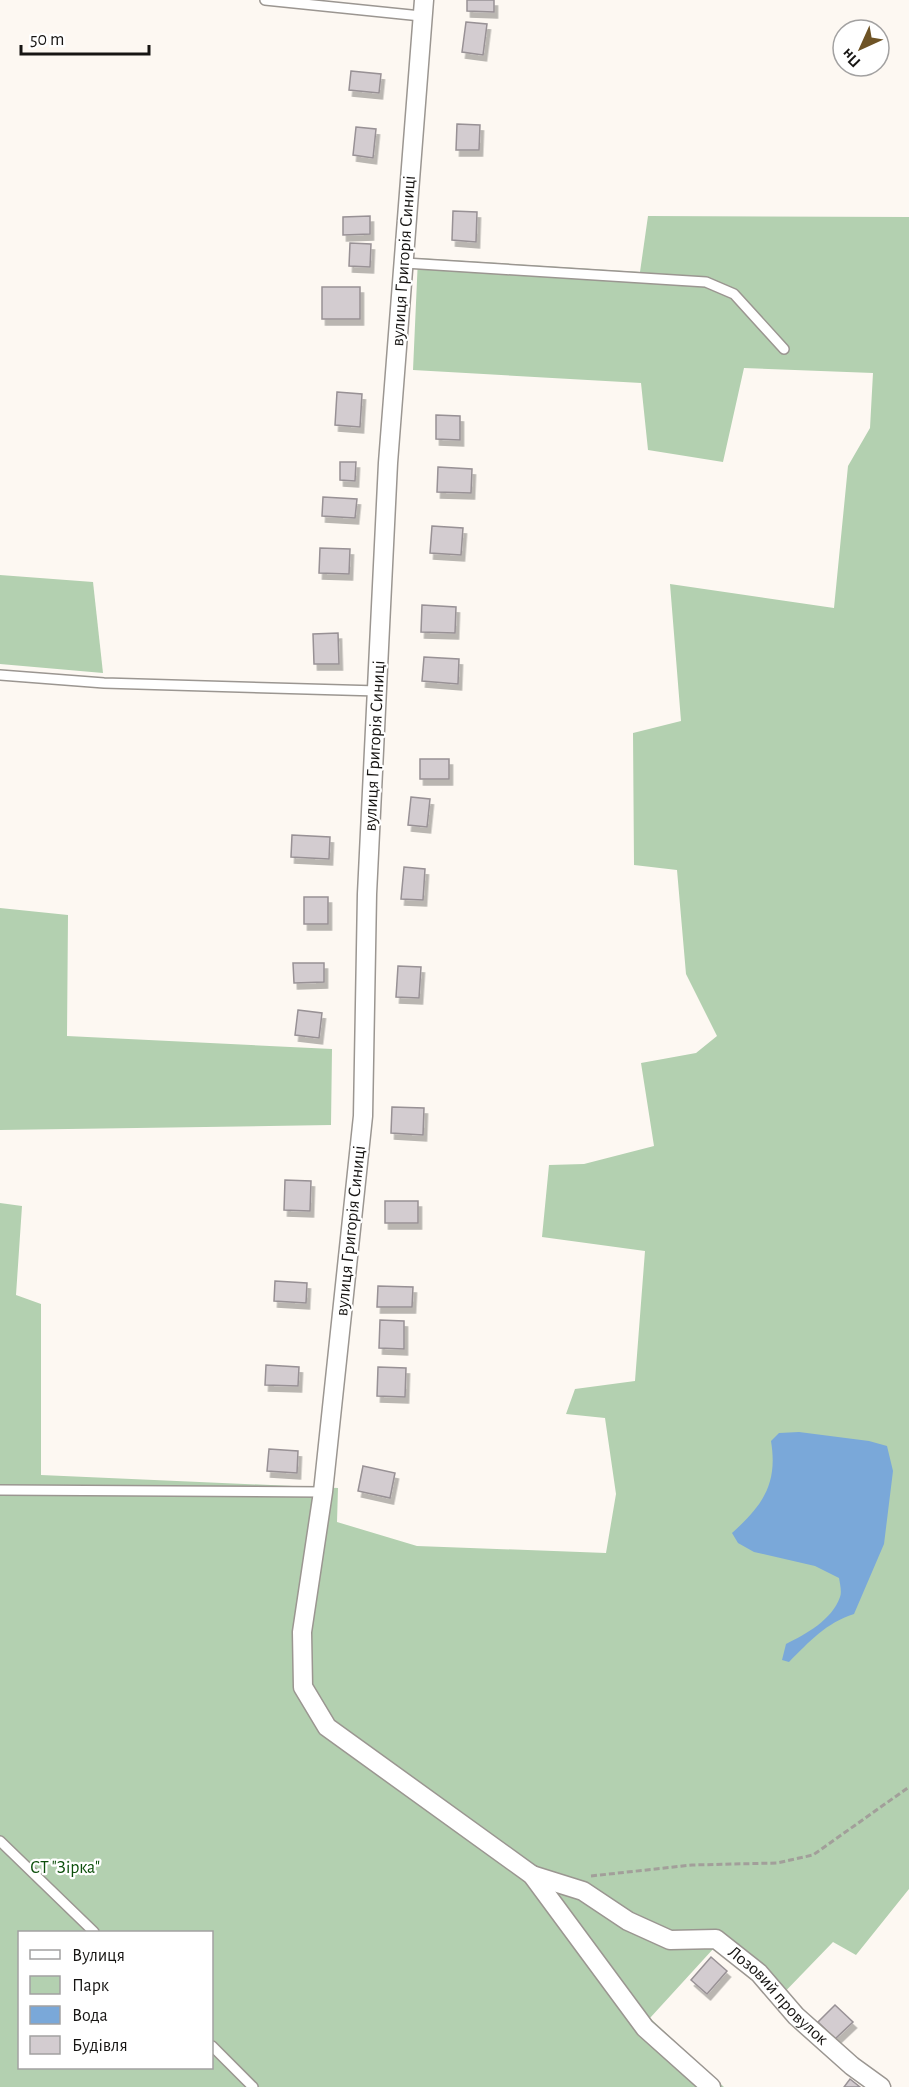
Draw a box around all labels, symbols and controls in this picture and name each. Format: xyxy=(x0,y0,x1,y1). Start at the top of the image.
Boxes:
scale bar xyxy=(21,18,148,56)
north arrow xyxy=(831,18,891,78)
text: 50 m xyxy=(30,31,64,49)
text: Пн xyxy=(839,45,864,70)
street label: вулиця Григорія Синиці xyxy=(389,175,419,347)
street label: вулиця Григорія Синиці xyxy=(362,660,388,832)
street label: вулиця Григорія Синиці xyxy=(333,1145,369,1317)
park label: СТ "Зірка" xyxy=(30,1859,100,1877)
legend xyxy=(18,1931,213,2069)
street label: Лозовий провулок xyxy=(724,1943,832,2049)
text: Вулиця xyxy=(72,1947,125,1965)
text: Парк xyxy=(72,1977,110,1995)
text: Вода xyxy=(72,2007,108,2025)
text: Будівля xyxy=(72,2037,128,2055)

